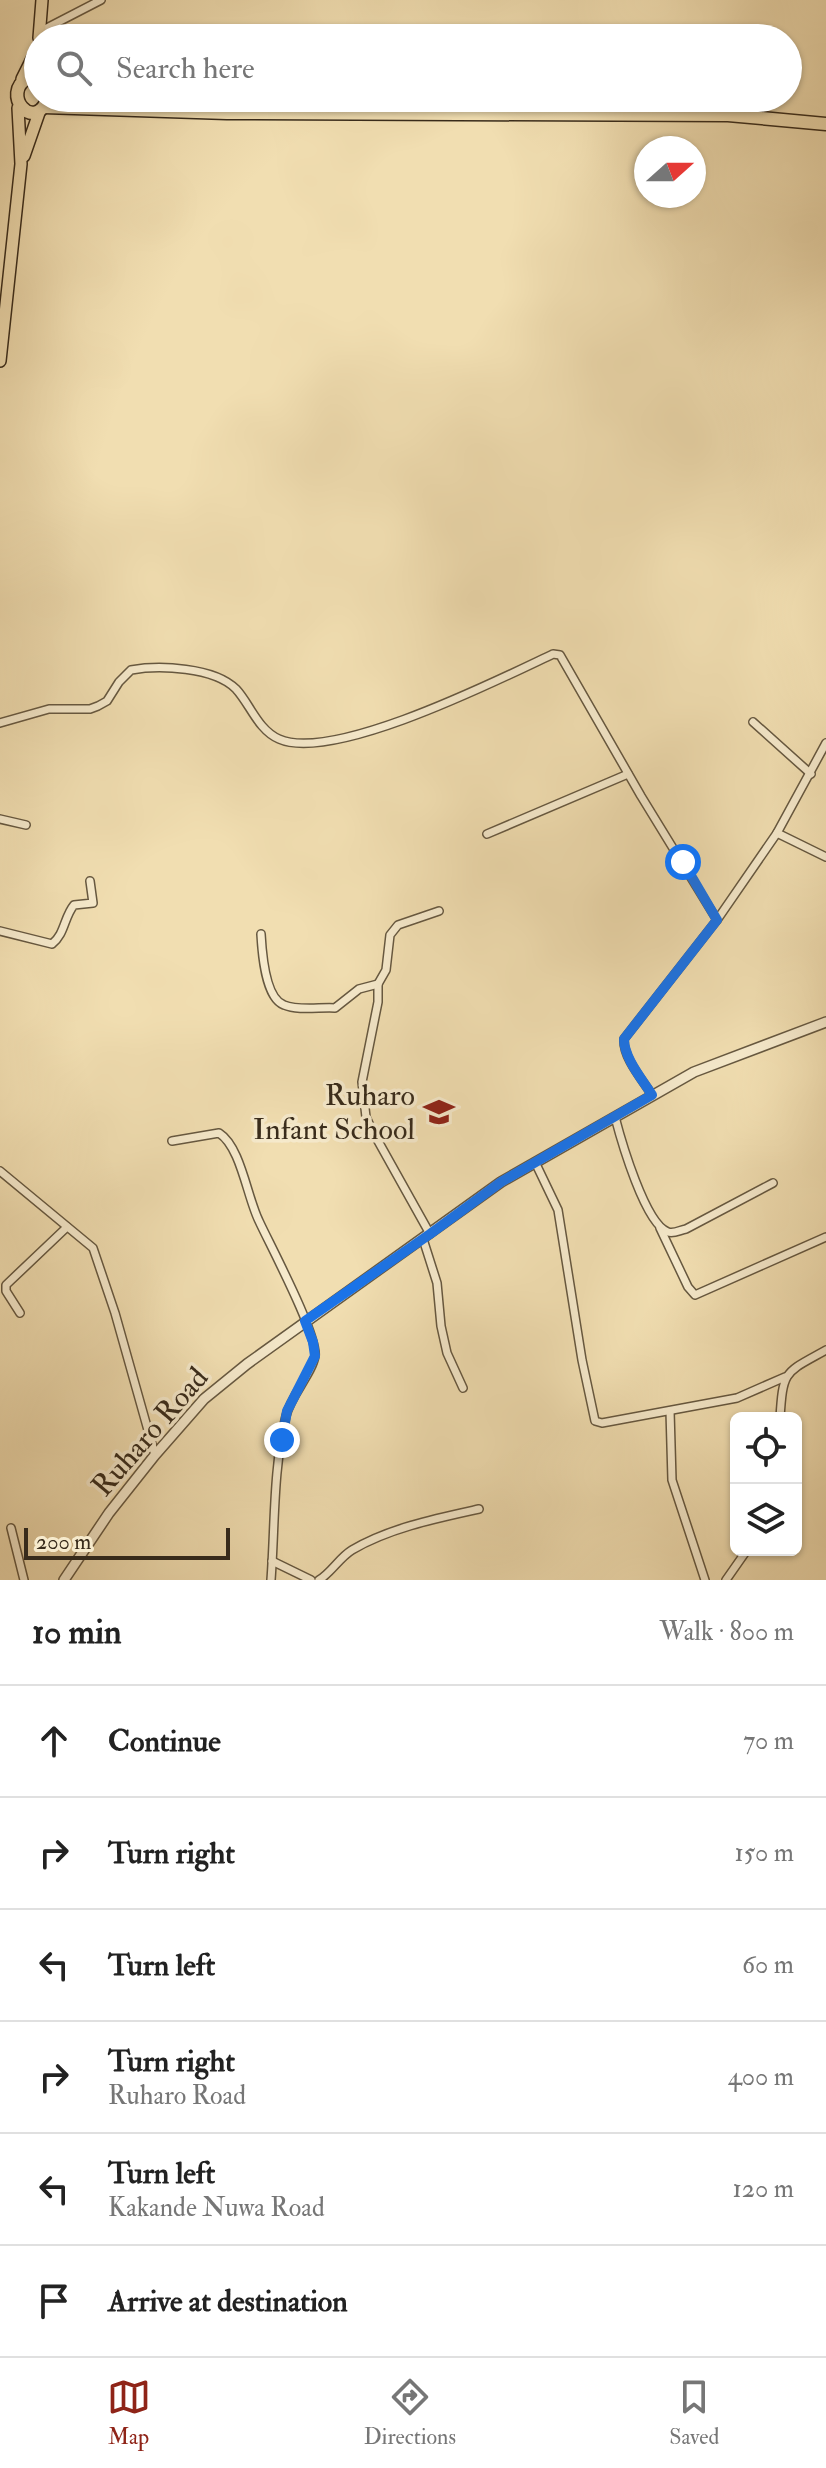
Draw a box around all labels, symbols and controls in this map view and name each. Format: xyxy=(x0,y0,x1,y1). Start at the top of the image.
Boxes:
search box xyxy=(24,24,802,112)
icon: search xyxy=(52,46,96,90)
text: Search here xyxy=(116,50,255,87)
north arrow xyxy=(634,136,706,208)
route start xyxy=(665,844,701,880)
place label: Ruharo Infant School xyxy=(253,1077,415,1148)
school or university icon: Ruharo Infant School xyxy=(422,1095,456,1129)
street label: Ruharo Road xyxy=(84,1360,216,1504)
map controls xyxy=(730,1412,802,1556)
button: locate xyxy=(730,1412,802,1484)
route end xyxy=(264,1422,300,1458)
button: layers xyxy=(730,1484,802,1556)
scale bar xyxy=(24,1524,230,1560)
text: 200 m xyxy=(36,1528,91,1556)
text: 10 min xyxy=(32,1611,121,1654)
text: Walk · 800 m xyxy=(659,1616,794,1648)
icon: ahead xyxy=(32,1719,76,1763)
text: Continue xyxy=(108,1723,221,1760)
text: 70 m xyxy=(743,1725,794,1757)
icon: right xyxy=(32,1831,76,1875)
text: Turn right xyxy=(108,1835,235,1872)
text: 150 m xyxy=(735,1837,794,1869)
icon: left xyxy=(32,1943,76,1987)
text: Turn left xyxy=(108,1947,215,1984)
text: 60 m xyxy=(742,1949,794,1981)
text: Turn right xyxy=(108,2043,235,2080)
icon: right xyxy=(32,2055,76,2099)
text: 400 m xyxy=(728,2061,794,2093)
text: Ruharo Road xyxy=(108,2080,246,2112)
text: Turn left xyxy=(108,2155,215,2192)
icon: left xyxy=(32,2167,76,2211)
text: 120 m xyxy=(733,2173,794,2205)
text: Kakande Nuwa Road xyxy=(108,2192,325,2224)
icon: arrive xyxy=(32,2279,76,2323)
text: Arrive at destination xyxy=(108,2283,348,2320)
tab: Map xyxy=(107,2375,151,2451)
tab: Directions xyxy=(364,2375,456,2451)
tab: Saved xyxy=(669,2375,719,2451)

